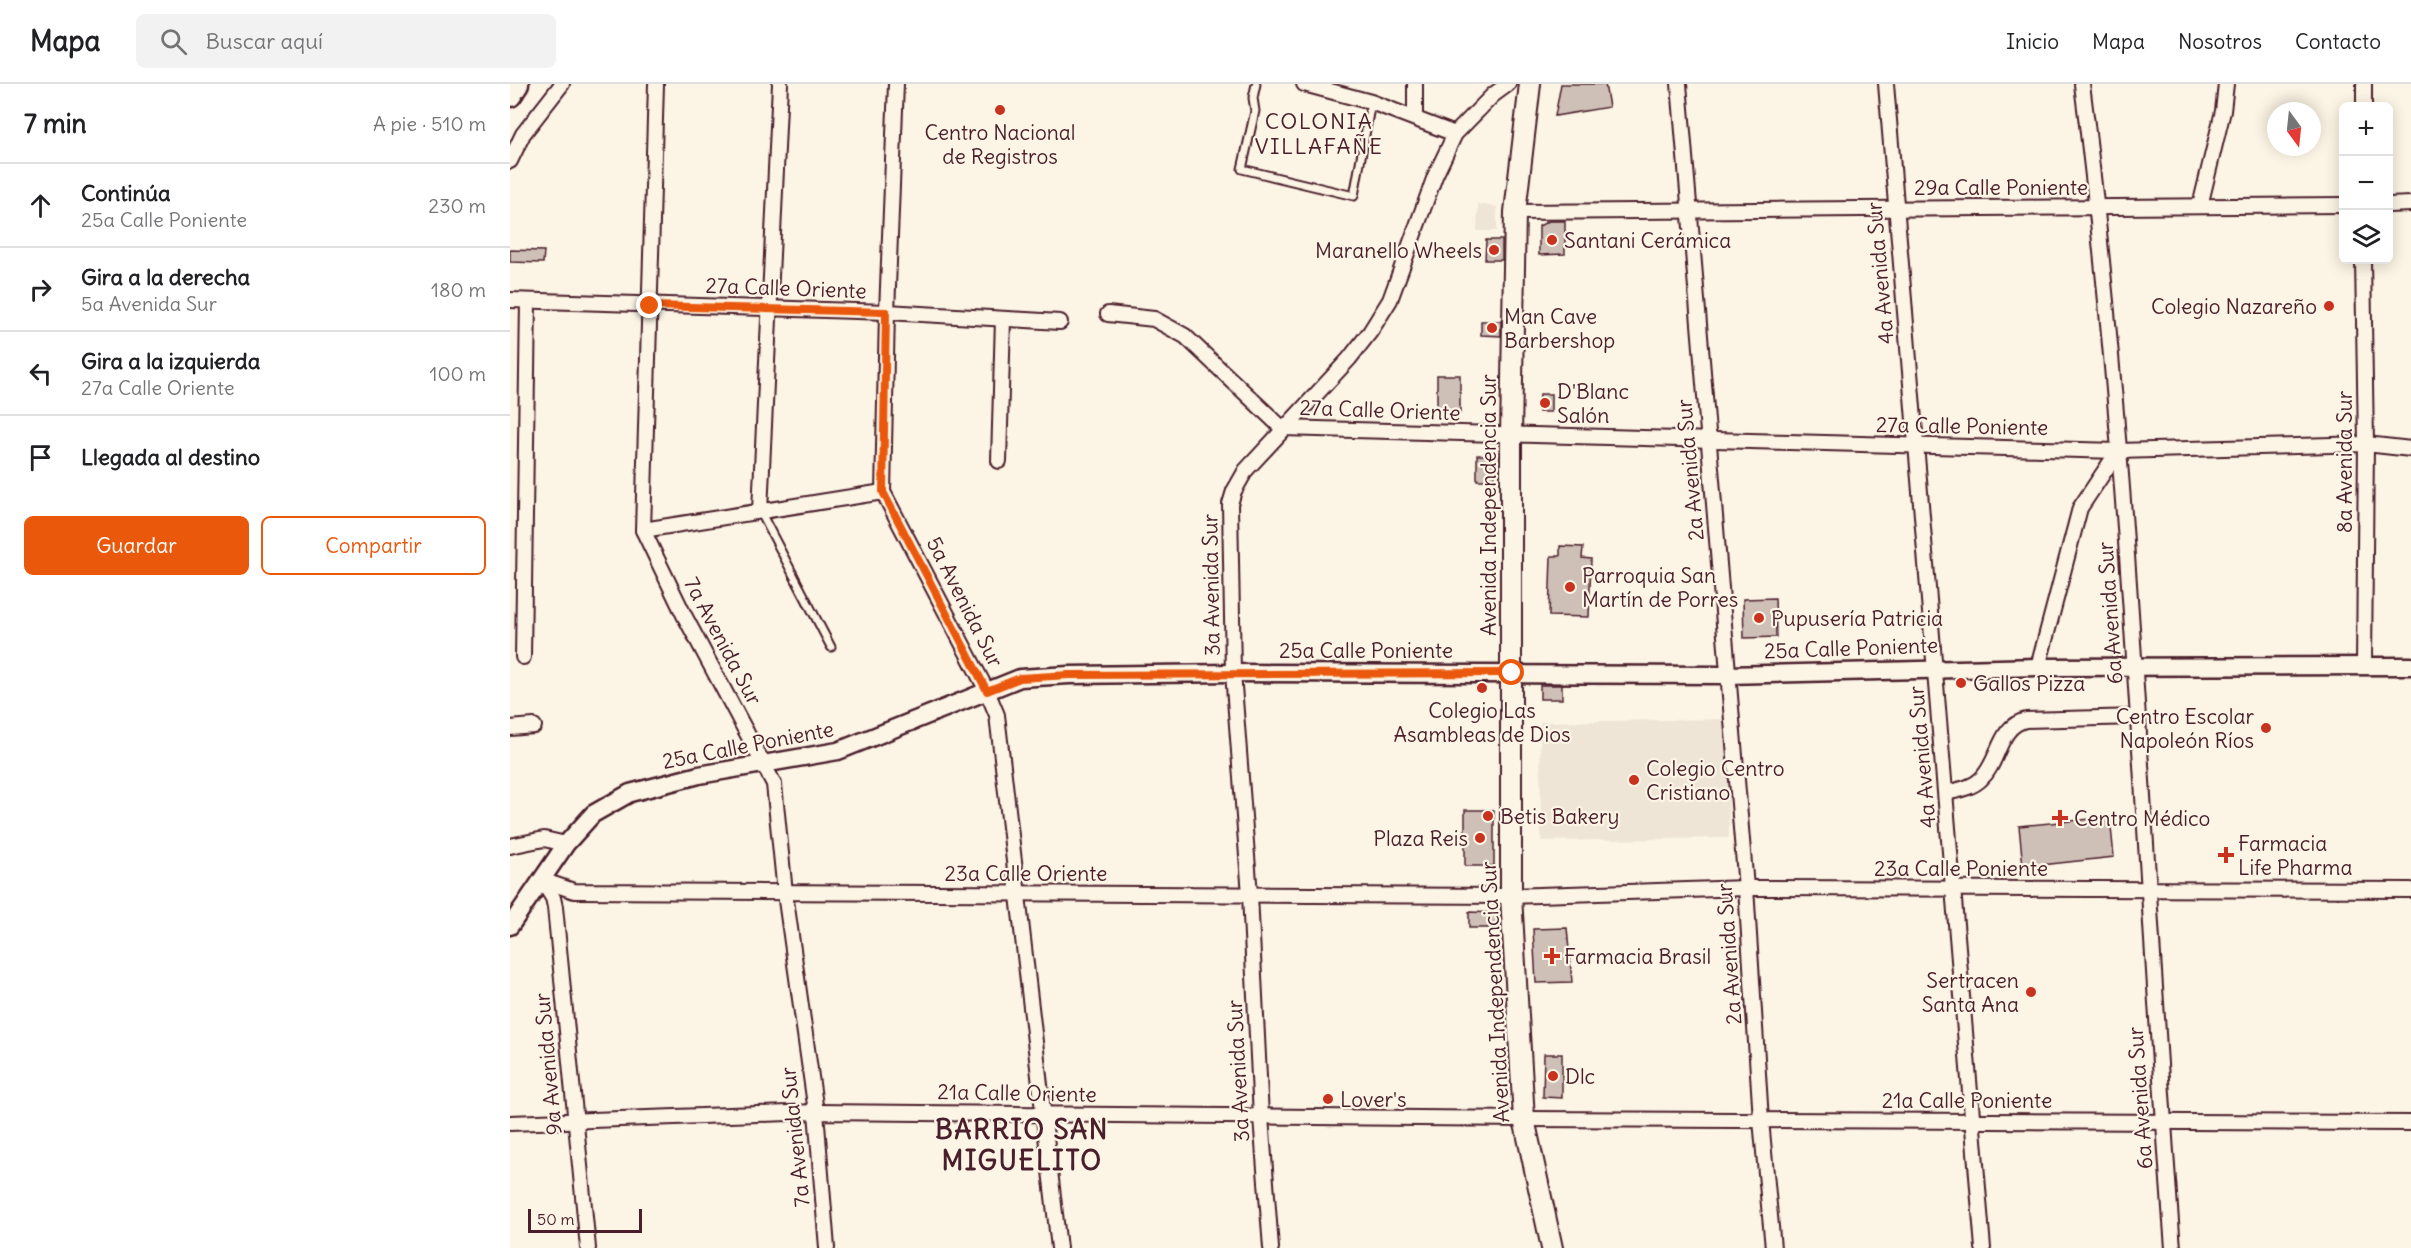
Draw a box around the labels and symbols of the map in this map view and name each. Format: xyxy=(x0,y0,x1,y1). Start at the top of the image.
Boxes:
north arrow xyxy=(2267,102,2321,156)
marker: Centro Nacional de Registros xyxy=(993,103,1007,117)
district label: COLONIA VILLAFAÑE xyxy=(1255,107,1383,160)
place label: Centro Nacional de Registros xyxy=(924,119,1076,170)
street label: 29a Calle Poniente xyxy=(1914,174,2088,201)
street label: 4a Avenida Sur xyxy=(1860,200,1900,345)
place label: Santani Cerámica xyxy=(1564,227,1731,254)
marker: Santani Cerámica xyxy=(1545,233,1559,247)
place label: Maranello Wheels xyxy=(1315,237,1482,264)
marker: Maranello Wheels xyxy=(1487,243,1501,257)
street label: 27a Calle Oriente xyxy=(705,272,867,304)
route end xyxy=(636,292,662,318)
place label: Colegio Nazareño xyxy=(2151,293,2317,320)
marker: Colegio Nazareño xyxy=(2322,299,2336,313)
place label: Man Cave Barbershop xyxy=(1504,303,1615,354)
marker: Man Cave Barbershop xyxy=(1485,321,1499,335)
street label: Avenida Independencia Sur xyxy=(1475,374,1502,636)
place label: D'Blanc Salón xyxy=(1557,378,1629,429)
street label: 8a Avenida Sur xyxy=(2331,390,2358,533)
street label: 27a Calle Oriente xyxy=(1299,394,1461,426)
marker: D'Blanc Salón xyxy=(1538,396,1552,410)
street label: 2a Avenida Sur xyxy=(1670,398,1710,542)
street label: 27a Calle Poniente xyxy=(1876,411,2048,441)
street label: 3a Avenida Sur xyxy=(1196,513,1226,656)
street label: 5a Avenida Sur xyxy=(921,532,1010,672)
street label: 6a Avenida Sur xyxy=(2092,540,2128,685)
place label: Parroquia San Martín de Porres xyxy=(1582,562,1738,613)
street label: 7a Avenida Sur xyxy=(678,572,768,710)
marker: Parroquia San Martín de Porres xyxy=(1563,580,1577,594)
place label: Pupusería Patricia xyxy=(1771,605,1943,632)
marker: Pupusería Patricia xyxy=(1752,611,1766,625)
street label: 25a Calle Poniente xyxy=(1763,631,1939,665)
street label: 25a Calle Poniente xyxy=(1279,637,1453,664)
route start xyxy=(1498,659,1524,685)
place label: Gallos Pizza xyxy=(1973,670,2085,697)
marker: Gallos Pizza xyxy=(1954,676,1968,690)
marker: Colegio Las Asambleas de Dios xyxy=(1475,681,1489,695)
street label: 4a Avenida Sur xyxy=(1902,684,1942,829)
place label: Colegio Las Asambleas de Dios xyxy=(1393,697,1571,748)
place label: Centro Escolar Napoleón Ríos xyxy=(2116,703,2254,754)
street label: 25a Calle Poniente xyxy=(660,715,836,775)
marker: Centro Escolar Napoleón Ríos xyxy=(2259,721,2273,735)
place label: Colegio Centro Cristiano xyxy=(1646,755,1784,806)
marker: Colegio Centro Cristiano xyxy=(1627,773,1641,787)
place label: Betis Bakery xyxy=(1500,803,1620,830)
place label: Centro Médico xyxy=(2074,805,2210,832)
marker: Betis Bakery xyxy=(1481,809,1495,823)
marker: Centro Médico xyxy=(2051,809,2069,827)
place label: Plaza Reis xyxy=(1373,825,1468,852)
place label: Farmacia Life Pharma xyxy=(2238,830,2353,881)
marker: Plaza Reis xyxy=(1473,831,1487,845)
marker: Farmacia Life Pharma xyxy=(2219,848,2233,862)
street label: 23a Calle Poniente xyxy=(1874,855,2048,882)
street label: 23a Calle Oriente xyxy=(945,860,1107,887)
street label: Avenida Independencia Sur xyxy=(1475,860,1515,1123)
street label: 2a Avenida Sur xyxy=(1711,882,1747,1026)
place label: Farmacia Brasil xyxy=(1564,943,1711,970)
marker: Farmacia Brasil xyxy=(1545,949,1559,963)
place label: Sertracen Santa Ana xyxy=(1922,967,2019,1018)
marker: Sertracen Santa Ana xyxy=(2024,985,2038,999)
street label: 9a Avenida Sur xyxy=(528,991,568,1136)
street label: 3a Avenida Sur xyxy=(1221,999,1255,1143)
street label: 6a Avenida Sur xyxy=(2122,1025,2158,1170)
place label: Dlc xyxy=(1565,1063,1595,1090)
street label: 7a Avenida Sur xyxy=(774,1065,816,1208)
marker: Dlc xyxy=(1546,1069,1560,1083)
street label: 21a Calle Oriente xyxy=(937,1078,1097,1108)
place label: Lover's xyxy=(1340,1086,1407,1113)
street label: 21a Calle Poniente xyxy=(1882,1087,2052,1114)
marker: Lover's xyxy=(1321,1092,1335,1106)
district label: BARRIO SAN MIGUELITO xyxy=(935,1112,1109,1177)
scale bar xyxy=(528,1206,642,1234)

